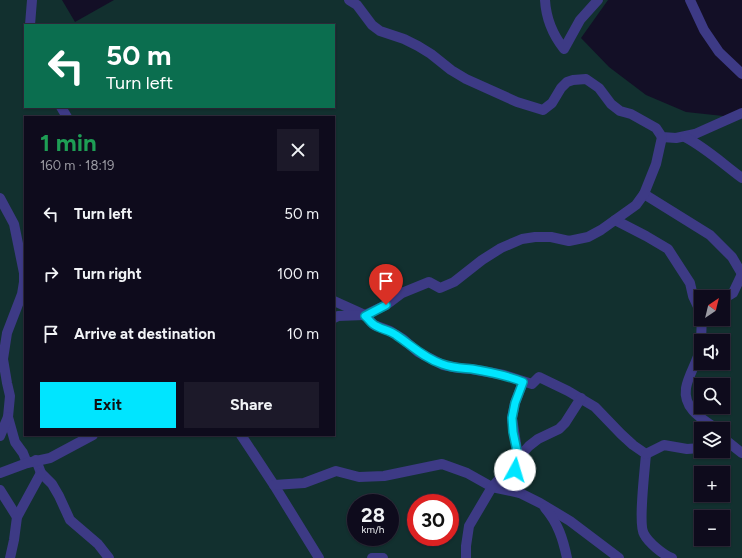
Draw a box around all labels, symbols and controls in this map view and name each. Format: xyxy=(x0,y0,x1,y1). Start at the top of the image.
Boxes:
text: 50 m xyxy=(106,38,172,72)
icon: left xyxy=(40,40,92,92)
text: Turn left xyxy=(106,72,173,94)
text: 1 min xyxy=(40,128,97,157)
button: close xyxy=(277,129,319,171)
text: 160 m · 18:19 xyxy=(40,158,114,173)
icon: left xyxy=(40,203,62,225)
text: Turn left xyxy=(74,205,132,223)
text: 50 m xyxy=(284,205,319,223)
icon: right xyxy=(40,263,62,285)
pin xyxy=(369,264,403,305)
text: Turn right xyxy=(74,265,142,283)
text: 100 m xyxy=(277,265,319,283)
icon: arrive xyxy=(375,270,397,292)
north arrow xyxy=(694,290,730,326)
map controls xyxy=(694,290,730,546)
icon: arrive xyxy=(40,323,62,345)
text: Arrive at destination xyxy=(74,325,215,343)
text: 10 m xyxy=(287,325,319,343)
button: sound xyxy=(694,334,730,370)
button: search xyxy=(694,378,730,414)
button: Exit xyxy=(40,382,176,428)
button: Share xyxy=(184,382,319,428)
button: layers xyxy=(694,422,730,458)
position arrow xyxy=(494,449,536,491)
button: + xyxy=(694,466,730,502)
speed limit sign: 30 xyxy=(407,494,459,546)
text: 28 xyxy=(361,503,385,527)
button: − xyxy=(694,510,730,546)
text: km/h xyxy=(362,523,384,536)

